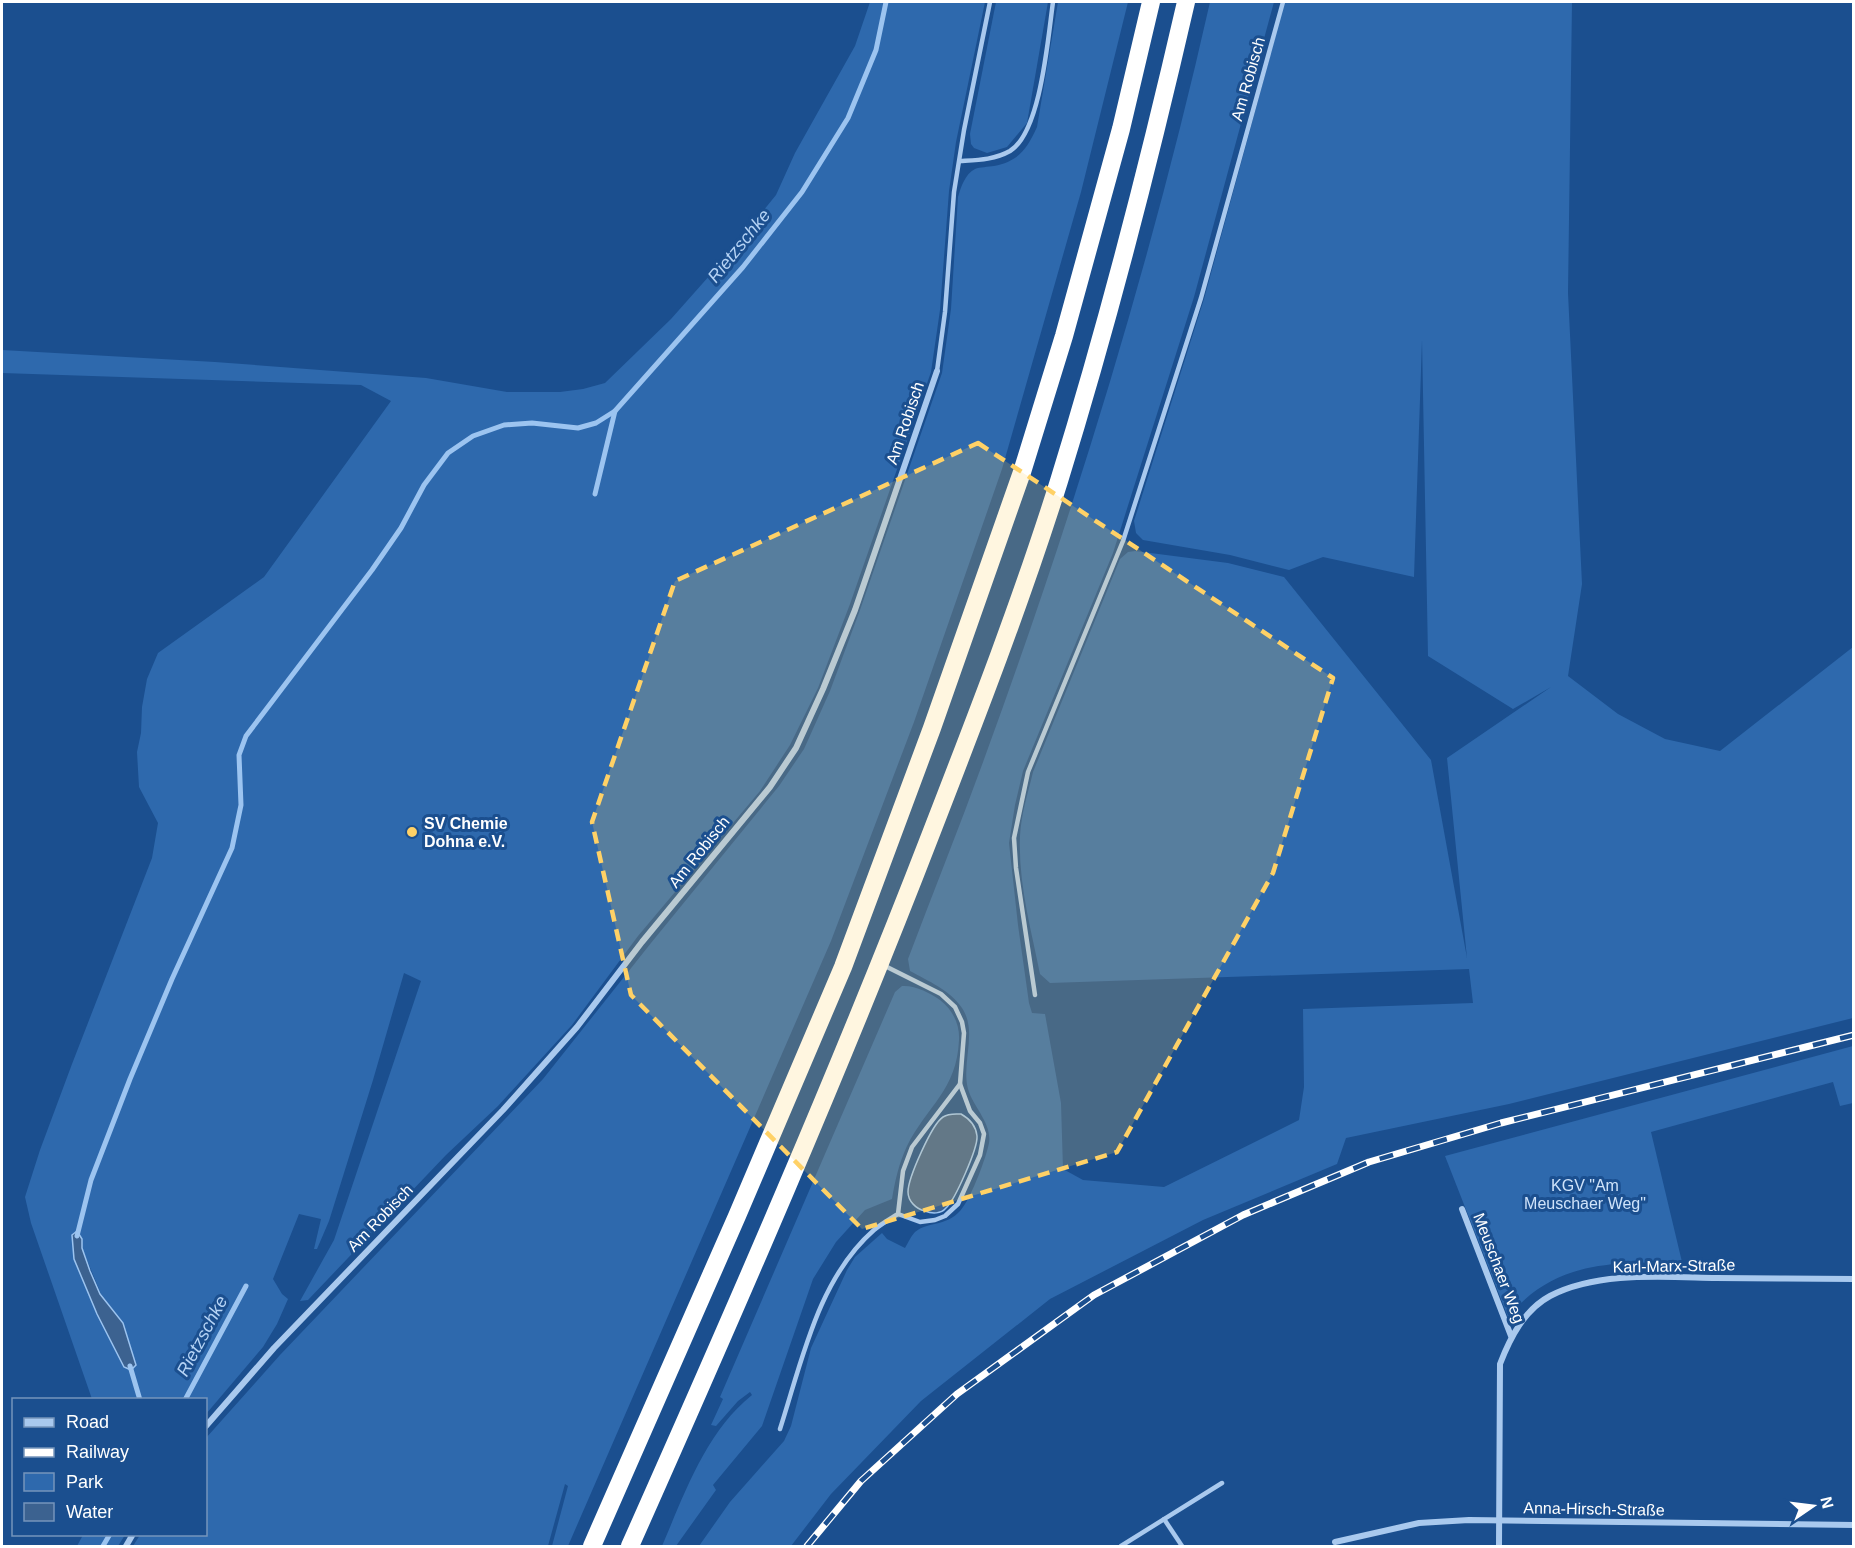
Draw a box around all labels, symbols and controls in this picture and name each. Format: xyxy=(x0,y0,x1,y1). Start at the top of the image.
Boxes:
street label: Am Robisch xyxy=(1228,35,1268,123)
water label: Rietzschke xyxy=(704,206,774,286)
street label: Am Robisch xyxy=(883,379,927,467)
street label: Am Robisch xyxy=(665,813,733,891)
place label: SV Chemie Dohna e.V. xyxy=(424,815,508,850)
marker: SV Chemie Dohna e.V. xyxy=(405,825,419,839)
park label: KGV "Am Meuschaer Weg" xyxy=(1524,1177,1646,1212)
street label: Am Robisch xyxy=(344,1181,416,1255)
street label: Meuschaer Weg xyxy=(1470,1211,1528,1325)
street label: Karl-Marx-Straße xyxy=(1613,1256,1736,1276)
water label: Rietzschke xyxy=(173,1292,231,1380)
legend xyxy=(12,1398,207,1536)
text: Road xyxy=(66,1412,109,1432)
text: Railway xyxy=(66,1442,129,1462)
text: Park xyxy=(66,1472,104,1492)
north arrow xyxy=(1783,1476,1843,1536)
text: N xyxy=(1817,1495,1837,1510)
street label: Anna-Hirsch-Straße xyxy=(1523,1499,1665,1519)
text: Water xyxy=(66,1502,113,1522)

